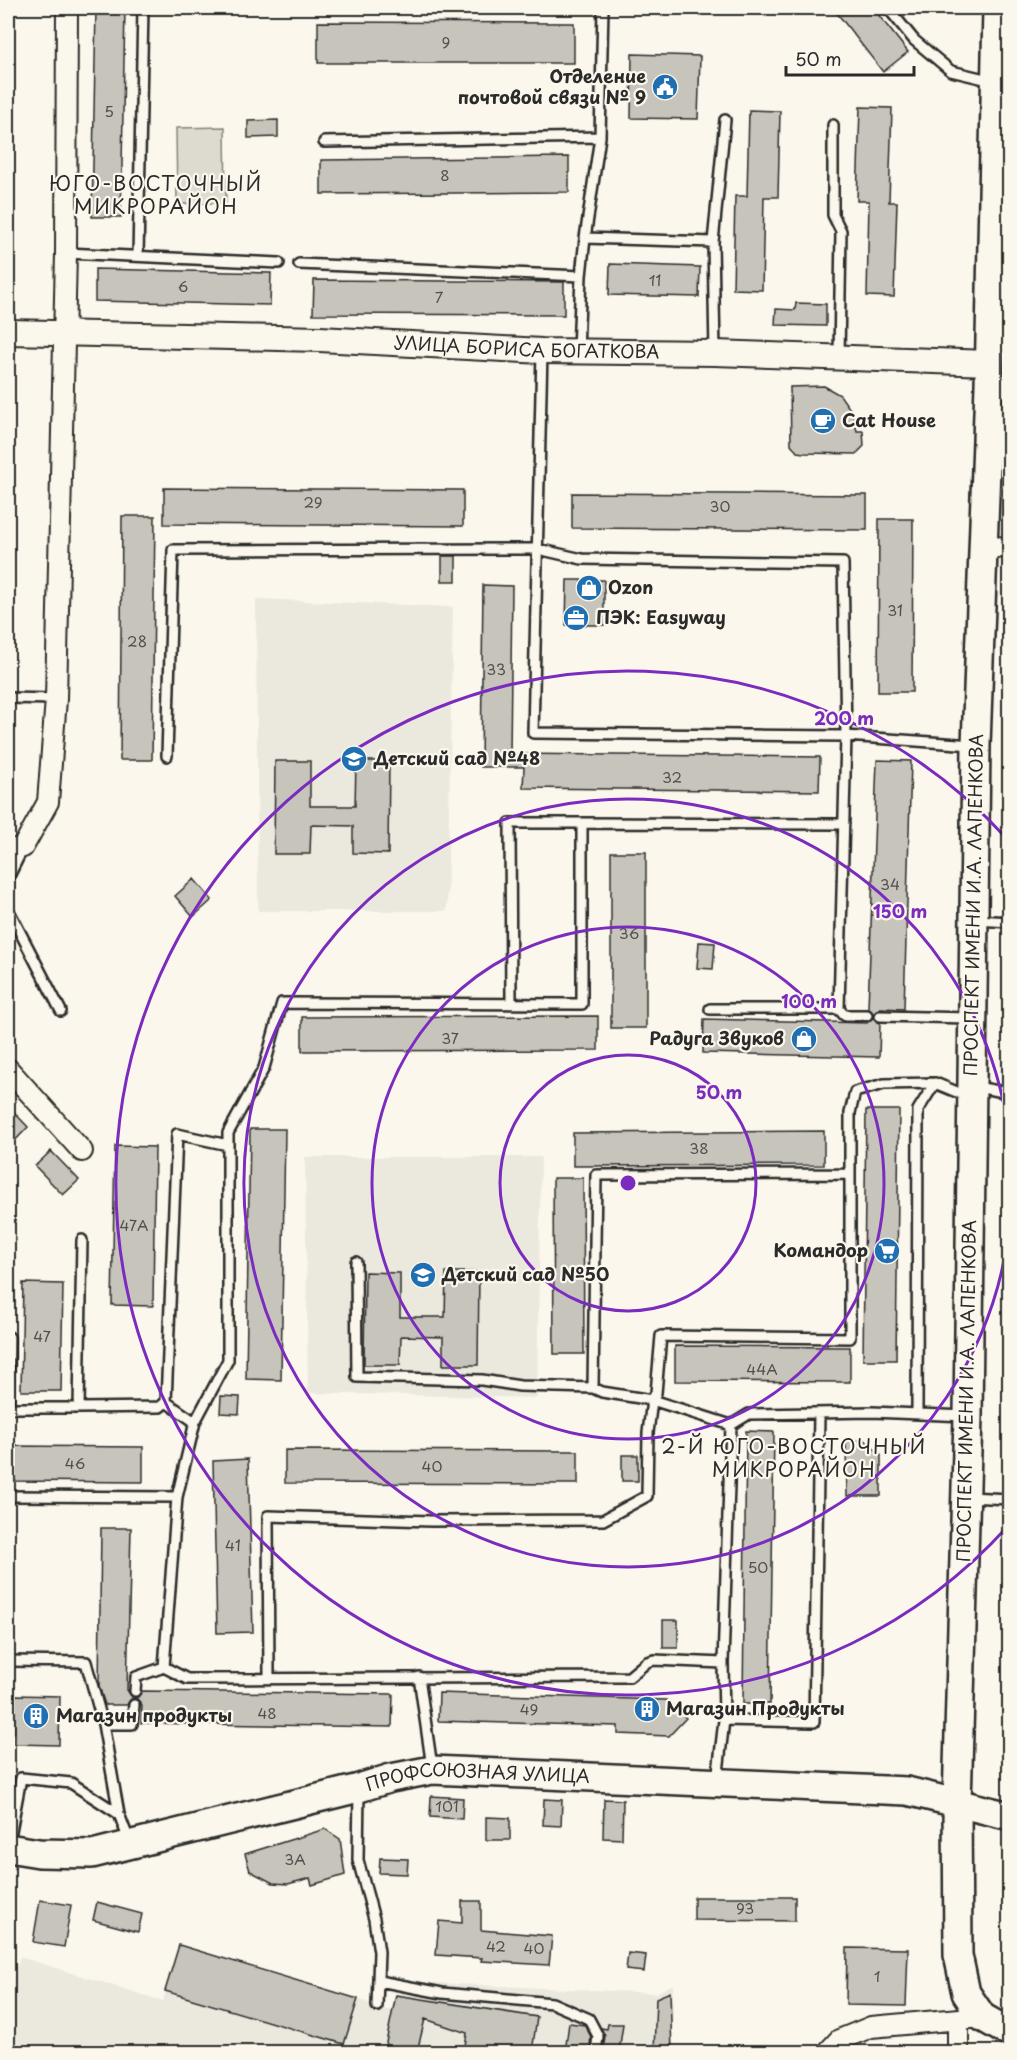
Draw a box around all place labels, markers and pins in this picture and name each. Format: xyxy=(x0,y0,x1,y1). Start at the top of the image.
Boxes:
place label: Отделение почтовой связи № 9 xyxy=(458,62,646,110)
public building icon: Отделение почтовой связи № 9 xyxy=(650,72,680,102)
cafe icon: Cat House xyxy=(808,406,838,436)
place label: Cat House xyxy=(842,406,936,433)
shop icon: Ozon xyxy=(574,573,604,603)
place label: Ozon xyxy=(608,573,653,600)
office icon: ПЭК: Easyway xyxy=(561,603,591,633)
place label: ПЭК: Easyway xyxy=(596,603,726,630)
school or university icon: Детский сад №48 xyxy=(339,744,369,774)
place label: Детский сад №48 xyxy=(373,744,540,771)
place label: Радуга Звуков xyxy=(649,1024,784,1051)
shop icon: Радуга Звуков xyxy=(789,1024,819,1054)
centre of rings xyxy=(618,1173,638,1193)
place label: Командор xyxy=(774,1236,868,1263)
supermarket icon: Командор xyxy=(872,1236,902,1266)
school or university icon: Детский сад №50 xyxy=(408,1260,438,1290)
place label: Детский сад №50 xyxy=(441,1260,609,1287)
building icon: Магазин Продукты xyxy=(632,1694,662,1724)
place label: Магазин Продукты xyxy=(666,1694,845,1721)
building icon: Магазин продукты xyxy=(21,1701,51,1731)
place label: Магазин продукты xyxy=(56,1701,232,1728)

